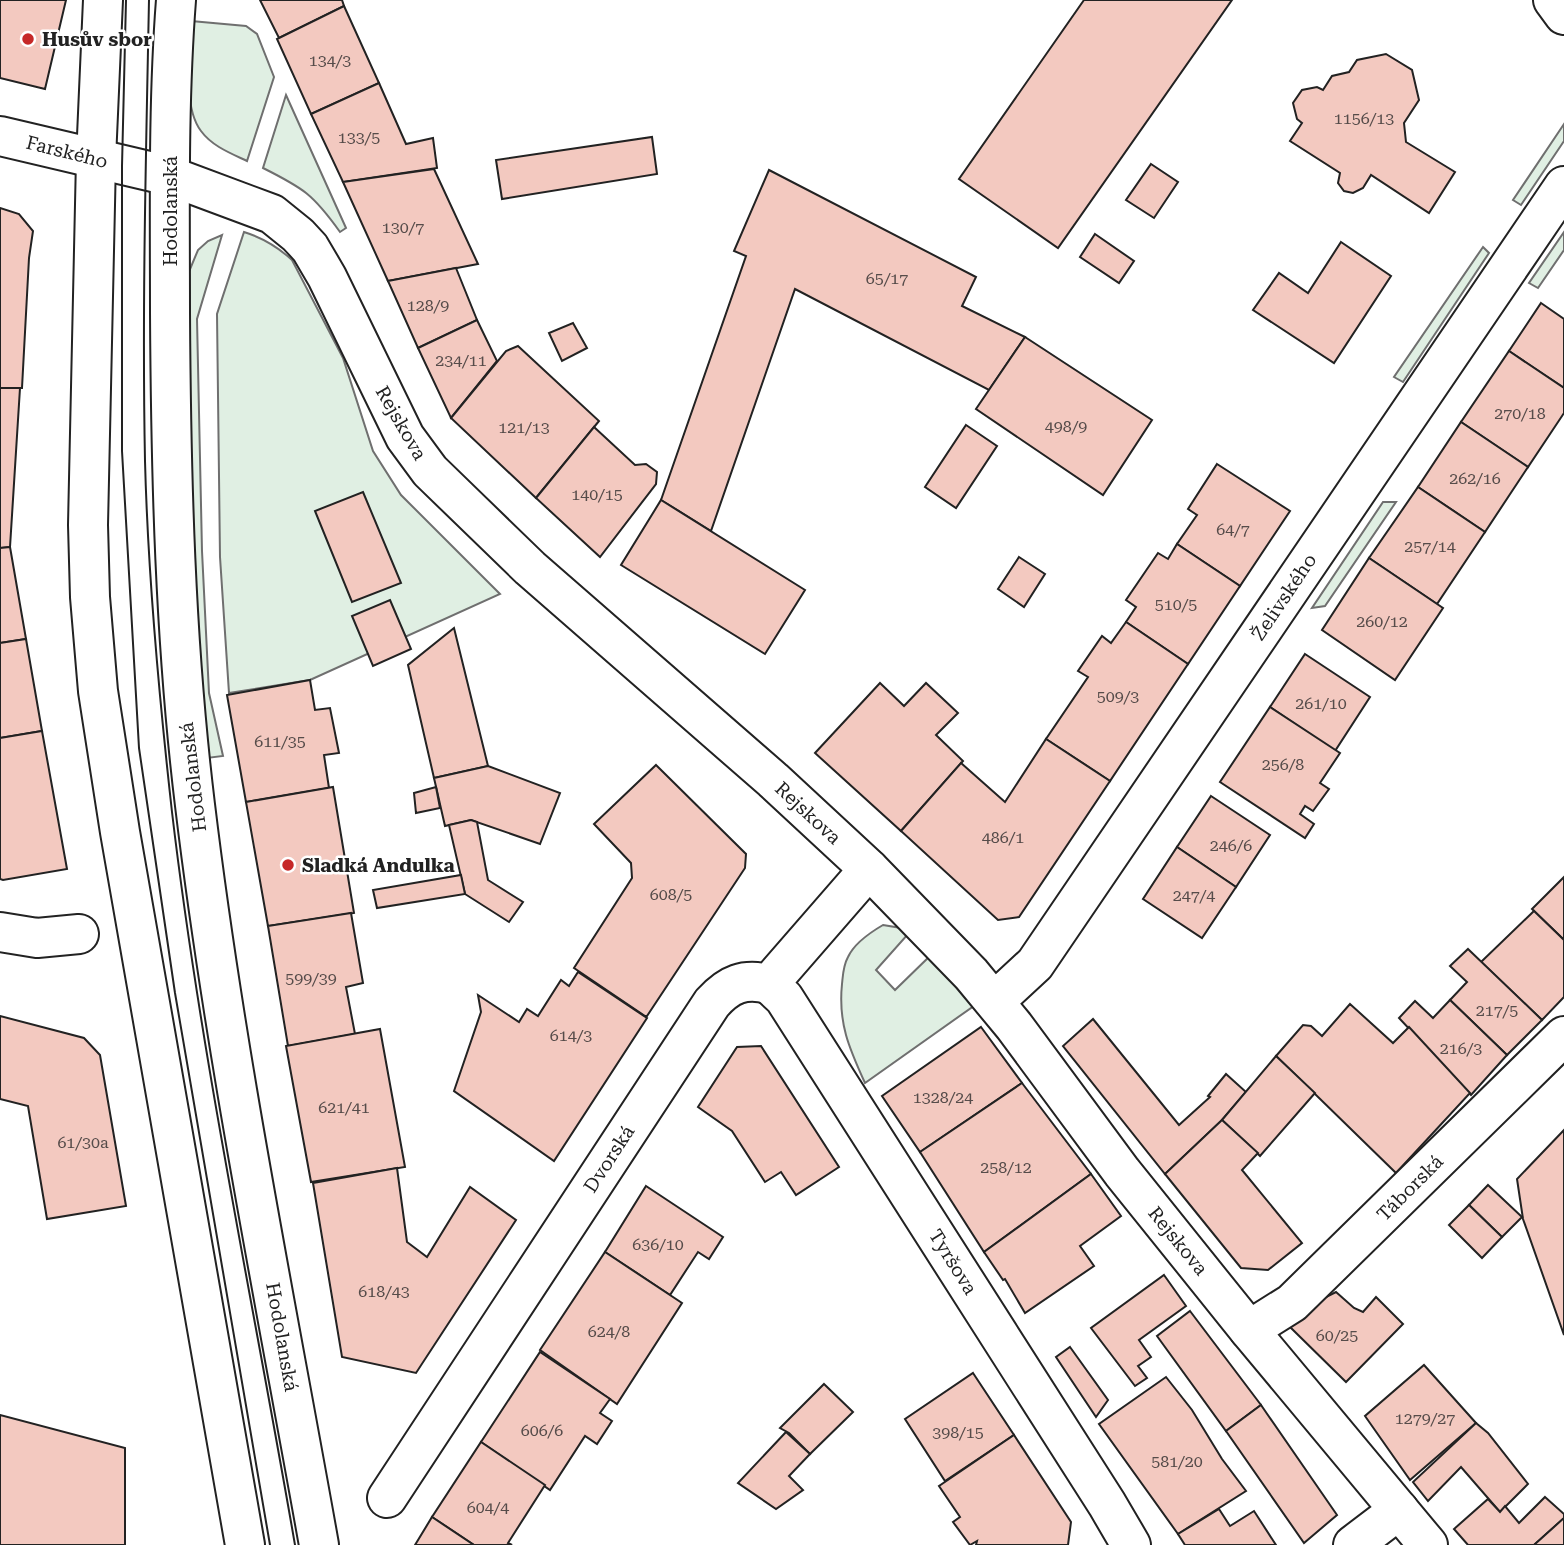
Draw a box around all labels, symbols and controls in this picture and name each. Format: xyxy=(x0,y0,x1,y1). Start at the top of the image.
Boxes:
place label: Husův sbor xyxy=(42,28,152,51)
marker: Husův sbor xyxy=(20,31,36,47)
house number: 134/3 xyxy=(309,51,351,70)
house number: 1156/13 xyxy=(1334,109,1394,128)
house number: 133/5 xyxy=(338,128,380,147)
street label: Farského xyxy=(24,131,110,173)
street label: Hodolanská xyxy=(159,155,182,266)
house number: 130/7 xyxy=(382,218,424,237)
house number: 65/17 xyxy=(866,269,908,288)
house number: 128/9 xyxy=(407,296,449,315)
house number: 234/11 xyxy=(435,351,487,370)
street label: Rejskova xyxy=(371,382,432,465)
house number: 270/18 xyxy=(1494,404,1546,423)
house number: 498/9 xyxy=(1045,417,1087,436)
house number: 121/13 xyxy=(498,418,550,437)
house number: 262/16 xyxy=(1449,469,1501,488)
house number: 140/15 xyxy=(571,485,623,504)
house number: 64/7 xyxy=(1216,520,1250,539)
house number: 257/14 xyxy=(1404,537,1456,556)
street label: Želivského xyxy=(1247,549,1321,645)
house number: 510/5 xyxy=(1155,595,1197,614)
house number: 260/12 xyxy=(1356,612,1408,631)
house number: 509/3 xyxy=(1097,687,1139,706)
house number: 261/10 xyxy=(1295,694,1347,713)
street label: Hodolanská xyxy=(175,720,211,833)
house number: 611/35 xyxy=(254,732,306,751)
house number: 256/8 xyxy=(1262,755,1304,774)
street label: Rejskova xyxy=(770,777,846,850)
house number: 486/1 xyxy=(982,828,1024,847)
house number: 246/6 xyxy=(1210,836,1252,855)
place label: Sladká Andulka xyxy=(302,854,455,877)
marker: Sladká Andulka xyxy=(280,857,296,873)
house number: 608/5 xyxy=(650,885,692,904)
house number: 247/4 xyxy=(1173,886,1215,905)
house number: 599/39 xyxy=(285,969,337,988)
house number: 217/5 xyxy=(1476,1001,1518,1020)
house number: 614/3 xyxy=(550,1026,592,1045)
house number: 216/3 xyxy=(1440,1039,1482,1058)
house number: 1328/24 xyxy=(913,1088,973,1107)
house number: 621/41 xyxy=(318,1098,370,1117)
street label: Dvorská xyxy=(579,1120,640,1197)
house number: 61/30a xyxy=(57,1133,109,1152)
street label: Táborská xyxy=(1372,1150,1448,1226)
house number: 258/12 xyxy=(980,1158,1032,1177)
street label: Rejskova xyxy=(1143,1202,1213,1281)
street label: Tyršova xyxy=(924,1225,982,1300)
house number: 636/10 xyxy=(632,1235,684,1254)
street label: Hodolanská xyxy=(261,1281,303,1394)
house number: 618/43 xyxy=(358,1282,410,1301)
house number: 624/8 xyxy=(588,1322,630,1341)
house number: 60/25 xyxy=(1316,1326,1358,1345)
house number: 1279/27 xyxy=(1395,1409,1455,1428)
house number: 606/6 xyxy=(521,1421,563,1440)
house number: 398/15 xyxy=(932,1423,984,1442)
house number: 581/20 xyxy=(1151,1452,1203,1471)
house number: 604/4 xyxy=(467,1498,509,1517)

